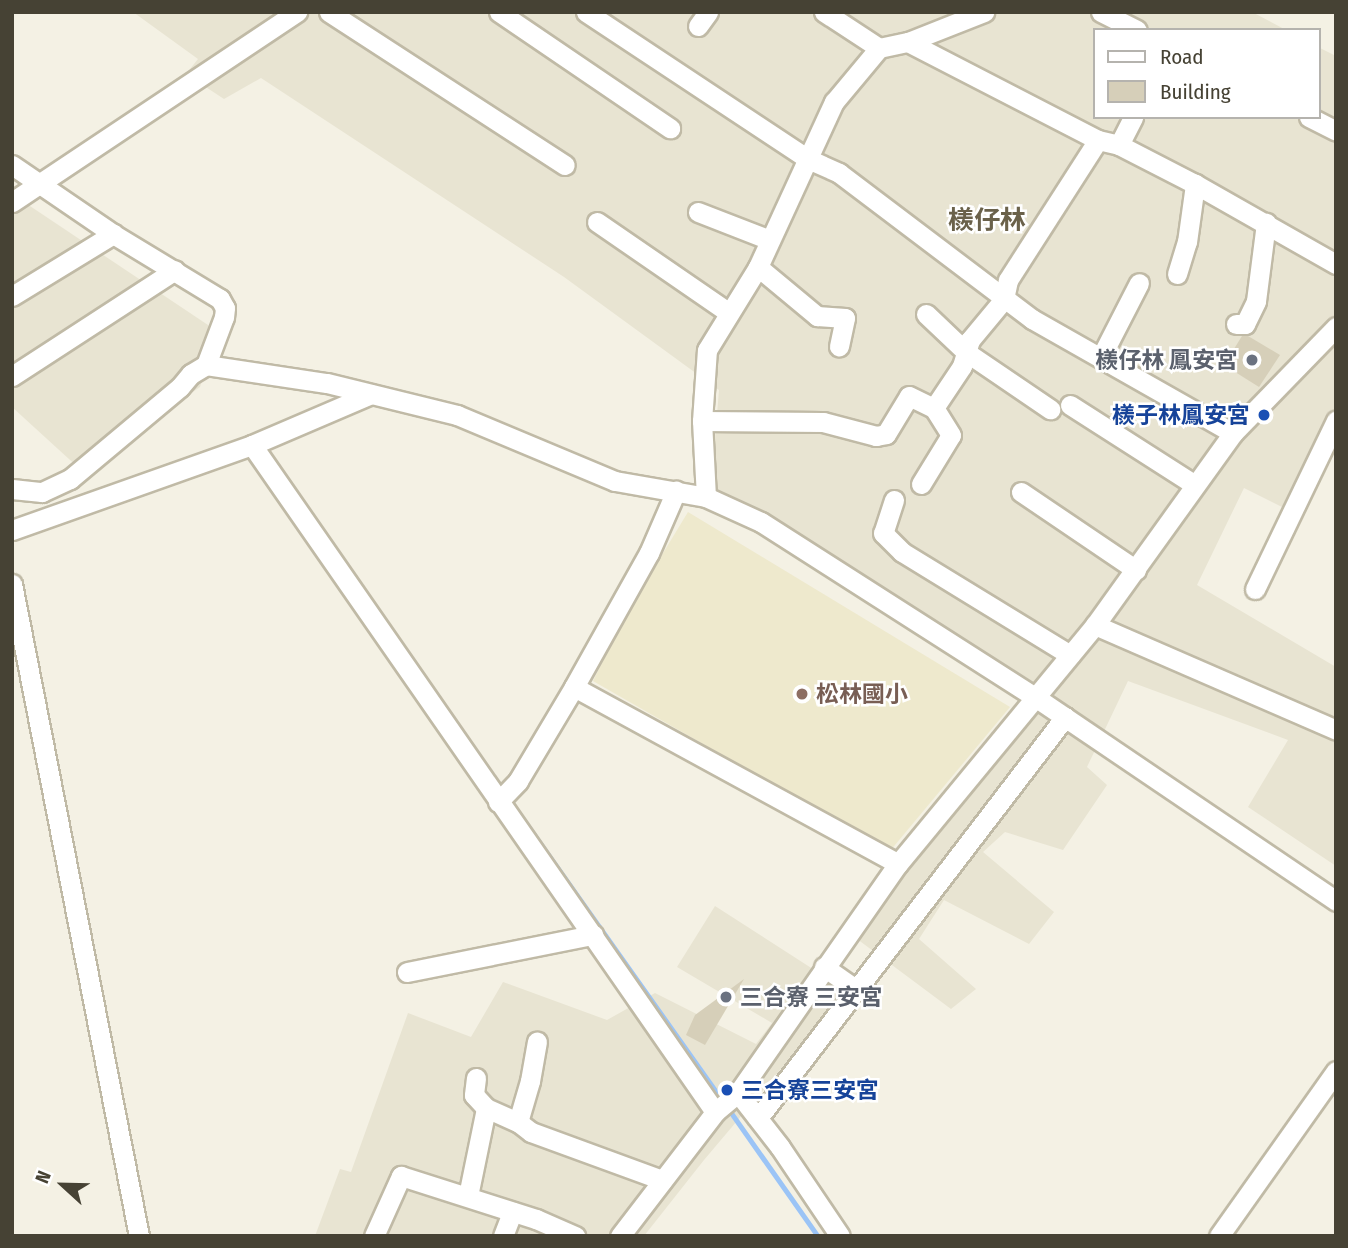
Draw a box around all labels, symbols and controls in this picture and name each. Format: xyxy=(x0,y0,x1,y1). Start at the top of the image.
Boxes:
legend xyxy=(1092,28,1320,119)
text: Road xyxy=(1160,44,1204,70)
text: Building xyxy=(1160,79,1231,105)
district label: 檨仔林 xyxy=(948,205,1026,237)
place label: 檨仔林 鳳安宮 xyxy=(1095,346,1238,374)
marker: 檨仔林 鳳安宮 xyxy=(1244,352,1260,368)
place label: 檨子林鳳安宮 xyxy=(1112,401,1250,429)
marker: 檨子林鳳安宮 xyxy=(1256,407,1272,423)
place label: 松林國小 xyxy=(816,680,908,708)
marker: 松林國小 xyxy=(794,686,810,702)
place label: 三合寮 三安宮 xyxy=(740,983,883,1011)
marker: 三合寮 三安宮 xyxy=(718,989,734,1005)
place label: 三合寮三安宮 xyxy=(741,1076,879,1104)
marker: 三合寮三安宮 xyxy=(719,1082,735,1098)
north arrow xyxy=(28,1150,98,1220)
text: N xyxy=(30,1167,56,1187)

